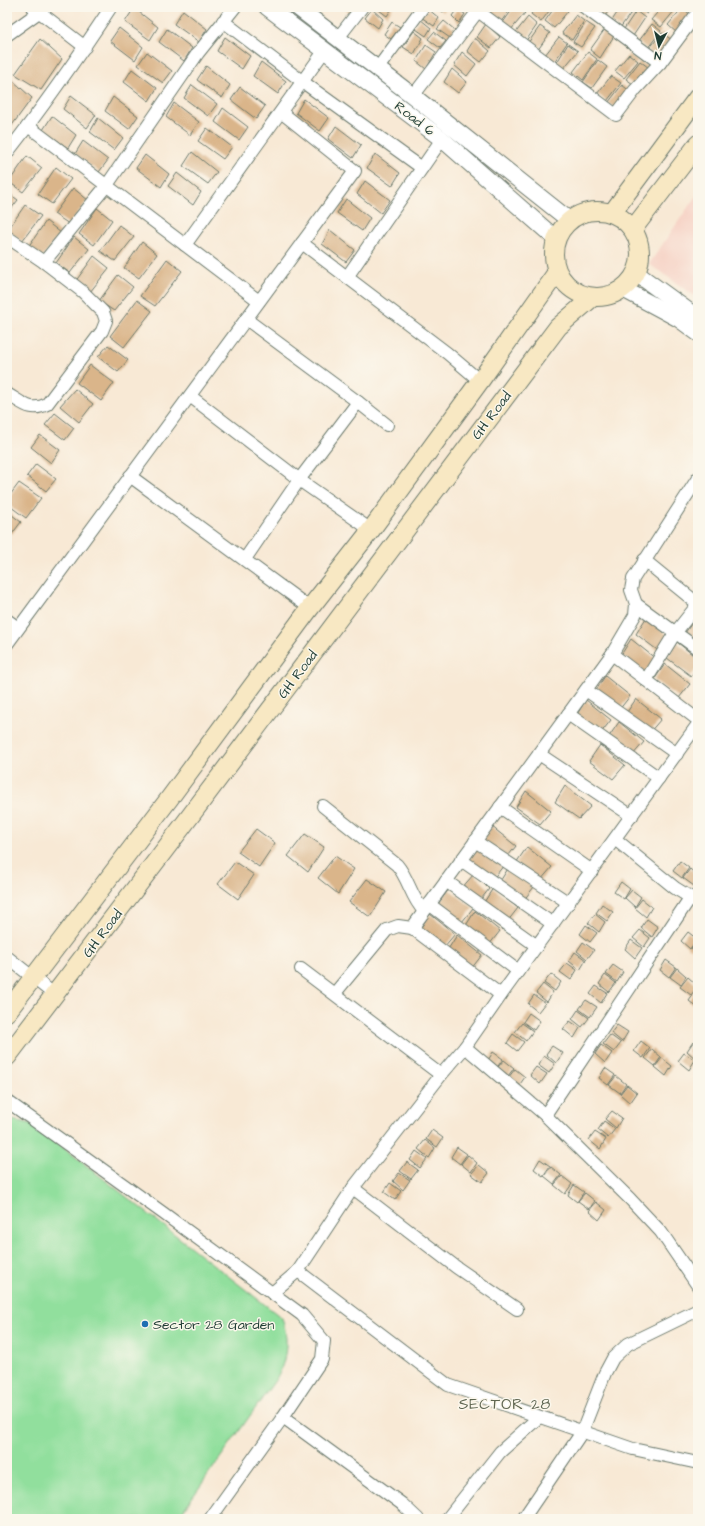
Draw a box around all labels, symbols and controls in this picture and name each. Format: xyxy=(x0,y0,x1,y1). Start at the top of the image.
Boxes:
north arrow xyxy=(639,26,679,66)
text: N xyxy=(653,48,662,63)
street label: Road 6 xyxy=(390,97,439,141)
street label: GH Road xyxy=(467,387,517,444)
street label: GH Road xyxy=(273,646,323,703)
street label: GH Road xyxy=(78,905,128,962)
place label: Sector 28 Garden xyxy=(153,1315,274,1335)
marker: Sector 28 Garden xyxy=(140,1319,150,1329)
district label: SECTOR 28 xyxy=(459,1394,551,1415)

